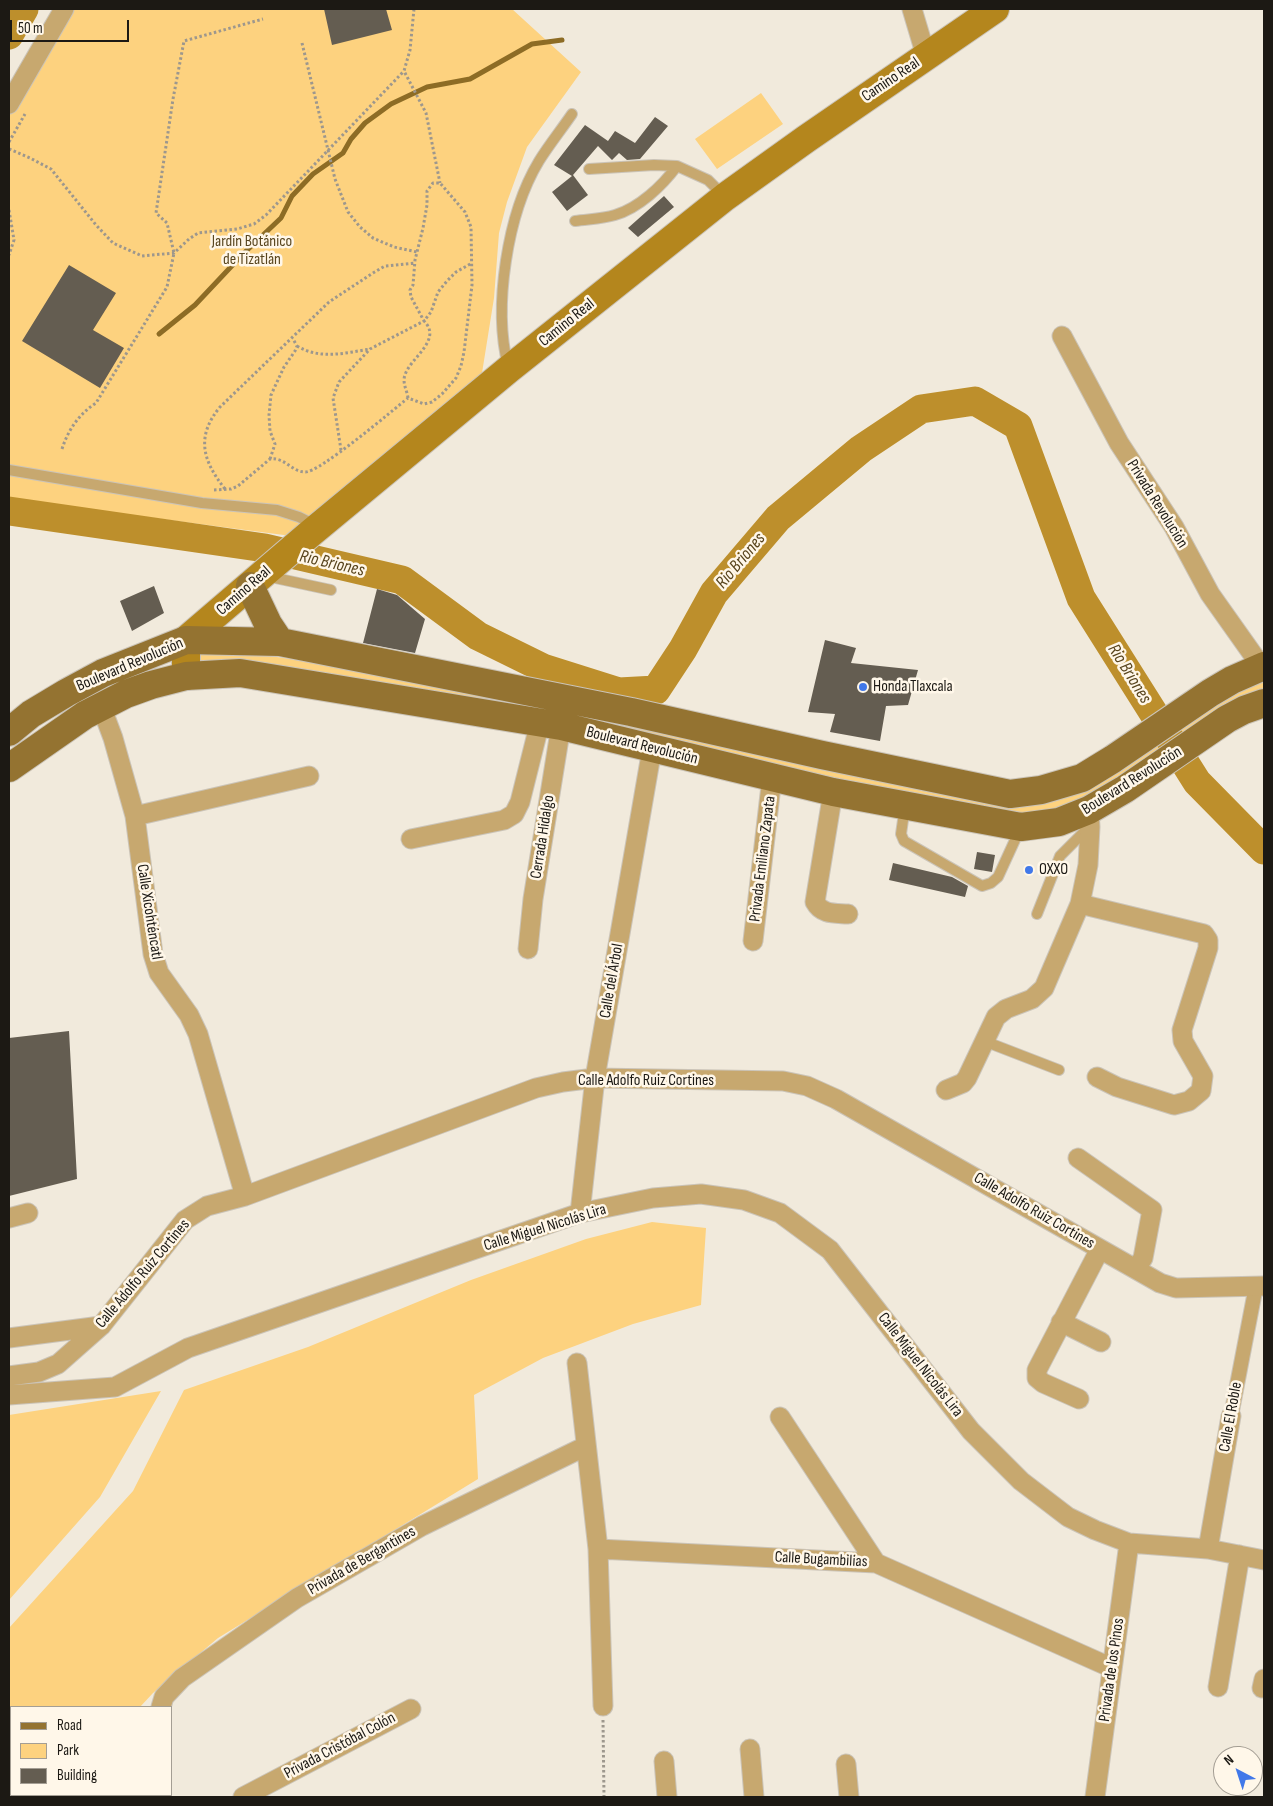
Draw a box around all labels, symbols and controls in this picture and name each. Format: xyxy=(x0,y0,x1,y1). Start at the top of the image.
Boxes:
scale bar xyxy=(12,10,131,42)
text: 50 m xyxy=(18,19,43,38)
street label: Camino Real xyxy=(858,54,924,106)
park label: Jardín Botánico de Tizatlán xyxy=(212,232,292,270)
street label: Camino Real xyxy=(535,295,599,351)
street label: Privada Revolución xyxy=(1122,456,1192,552)
water label: Rio Briones xyxy=(712,529,770,593)
water label: Rio Briones xyxy=(297,546,367,582)
street label: Camino Real xyxy=(213,562,275,620)
street label: Boulevard Revolución xyxy=(74,634,186,696)
water label: Rio Briones xyxy=(1102,640,1156,708)
place label: Honda Tlaxcala xyxy=(873,677,953,697)
marker: Honda Tlaxcala xyxy=(857,681,869,693)
street label: Boulevard Revolución xyxy=(584,723,700,769)
street label: Boulevard Revolución xyxy=(1079,743,1185,819)
street label: Cerrada Hidalgo xyxy=(527,794,559,880)
street label: Privada Emiliano Zapata xyxy=(746,795,780,923)
place label: OXXO xyxy=(1039,860,1068,880)
street label: Calle Xicohténcatl xyxy=(132,863,166,961)
marker: OXXO xyxy=(1023,864,1035,876)
street label: Calle del Árbol xyxy=(596,942,628,1020)
street label: Calle Adolfo Ruiz Cortines xyxy=(578,1071,714,1091)
street label: Calle Adolfo Ruiz Cortines xyxy=(970,1169,1098,1253)
street label: Calle Miguel Nicolás Lira xyxy=(481,1200,609,1256)
street label: Calle Adolfo Ruiz Cortines xyxy=(92,1216,194,1332)
street label: Calle Miguel Nicolás Lira xyxy=(873,1309,967,1421)
street label: Calle El Roble xyxy=(1215,1381,1247,1453)
street label: Privada de Bergantines xyxy=(305,1522,419,1600)
street label: Calle Bugambilias xyxy=(774,1548,868,1572)
street label: Privada de los Pinos xyxy=(1095,1617,1129,1723)
legend xyxy=(10,1706,172,1796)
street label: Privada Cristóbal Colón xyxy=(281,1709,399,1783)
text: Road xyxy=(57,1716,82,1735)
text: Park xyxy=(57,1741,79,1760)
north arrow xyxy=(1213,1746,1263,1796)
text: N xyxy=(1220,1751,1237,1769)
text: Building xyxy=(57,1766,97,1785)

